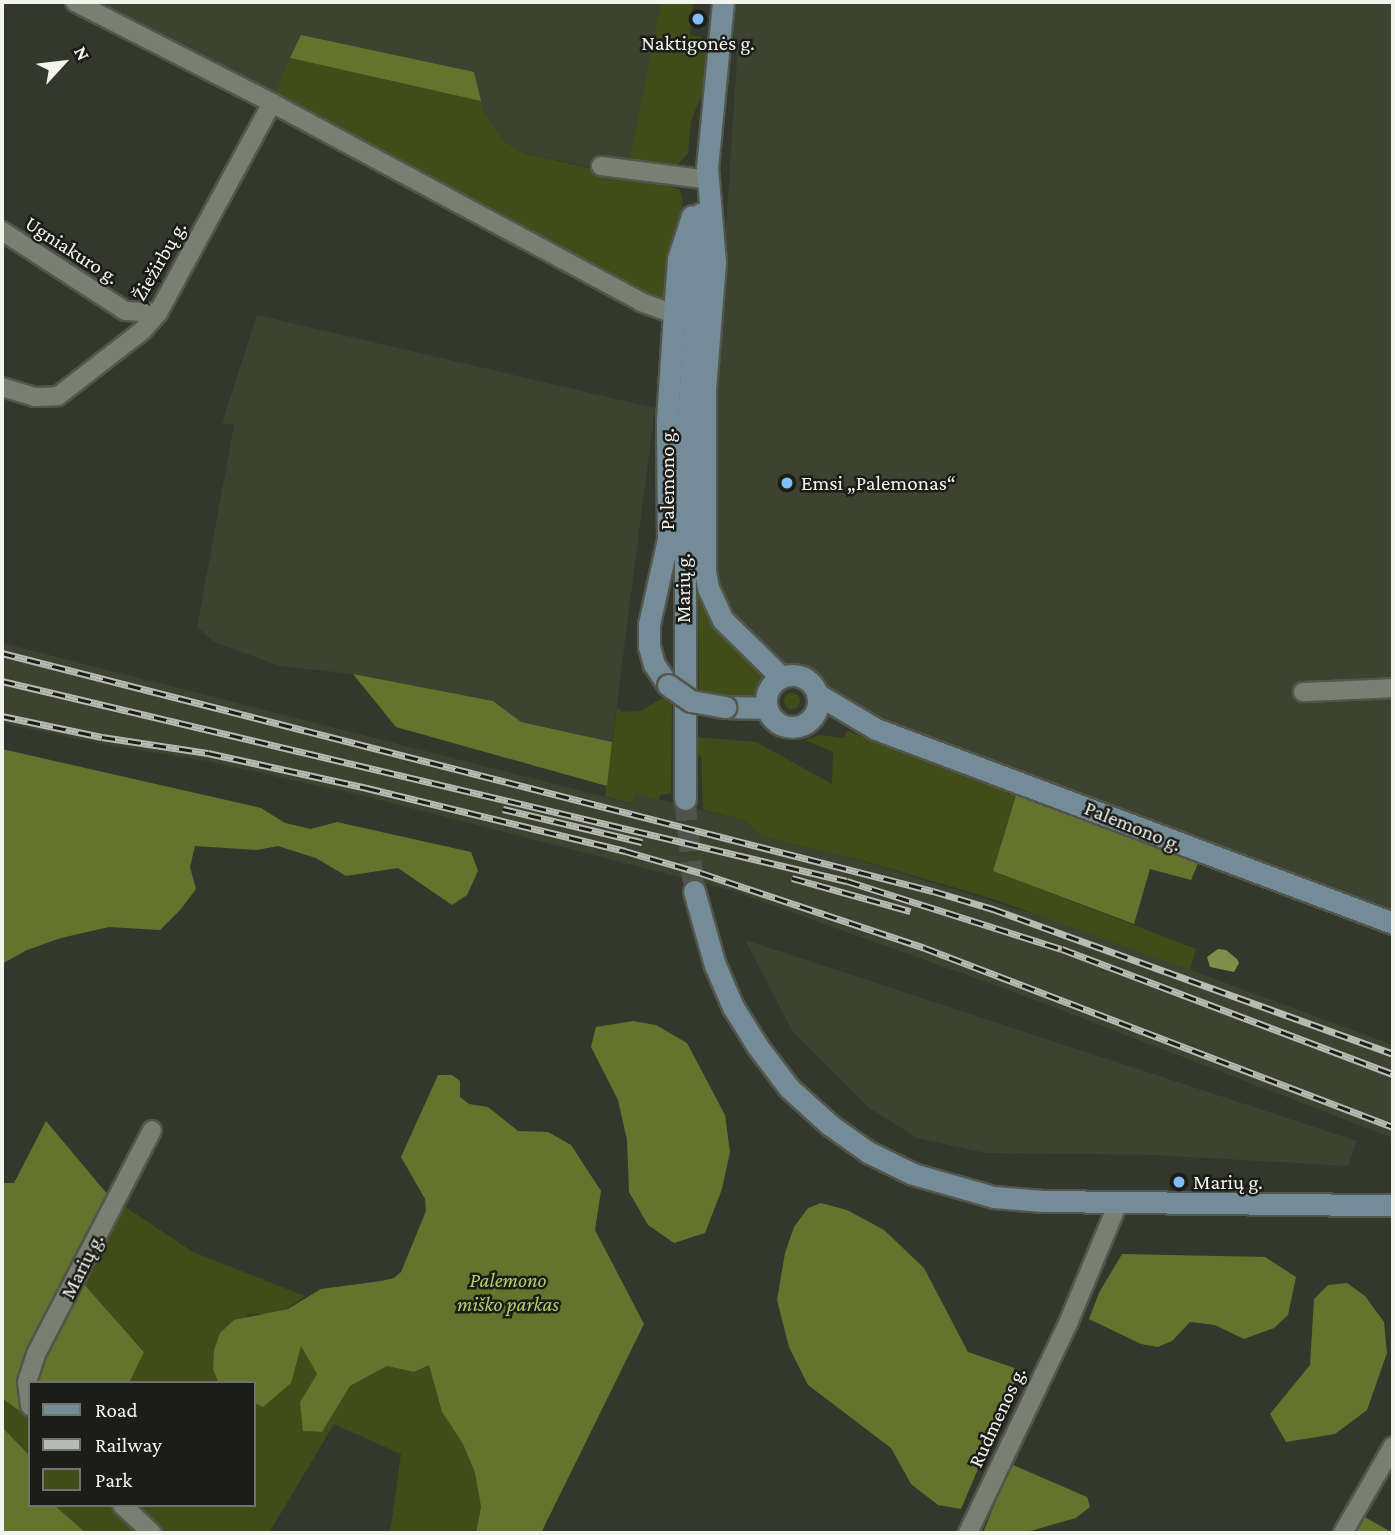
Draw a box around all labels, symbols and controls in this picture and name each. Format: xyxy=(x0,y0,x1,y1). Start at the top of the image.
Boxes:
marker: Naktigonės g. xyxy=(690,11,706,27)
north arrow xyxy=(28,28,98,98)
place label: Naktigonės g. xyxy=(641,30,755,56)
text: N xyxy=(70,43,94,64)
street label: Ugniakuro g. xyxy=(20,210,124,290)
street label: Žiežirbų g. xyxy=(126,217,192,305)
street label: Palemono g. xyxy=(654,428,680,530)
place label: Emsi „Palemonas“ xyxy=(801,470,956,496)
marker: Emsi „Palemonas“ xyxy=(779,475,795,491)
street label: Marių g. xyxy=(670,553,696,623)
street label: Palemono g. xyxy=(1081,795,1185,857)
place label: Marių g. xyxy=(1193,1169,1263,1195)
marker: Marių g. xyxy=(1171,1174,1187,1190)
street label: Marių g. xyxy=(55,1229,109,1303)
park label: Palemono miško parkas xyxy=(457,1267,559,1317)
street label: Rudmenos g. xyxy=(963,1363,1031,1471)
legend xyxy=(28,1381,256,1507)
text: Road xyxy=(95,1398,138,1422)
text: Railway xyxy=(95,1433,162,1457)
text: Park xyxy=(95,1468,132,1492)

